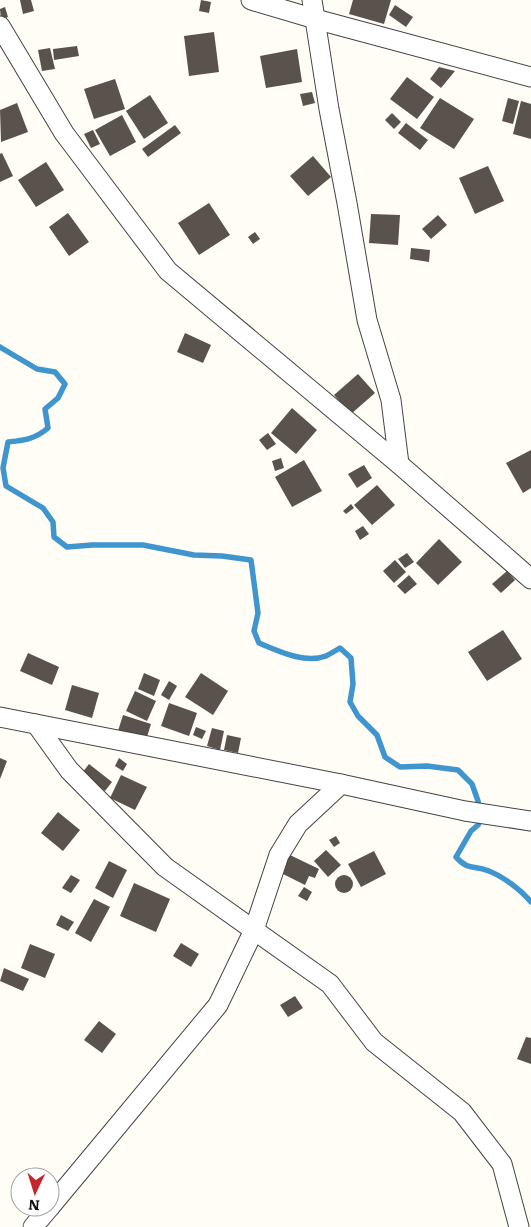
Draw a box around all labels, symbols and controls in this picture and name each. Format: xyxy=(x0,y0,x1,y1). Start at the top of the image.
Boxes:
north arrow xyxy=(10,1167,60,1217)
text: N xyxy=(27,1196,41,1216)

